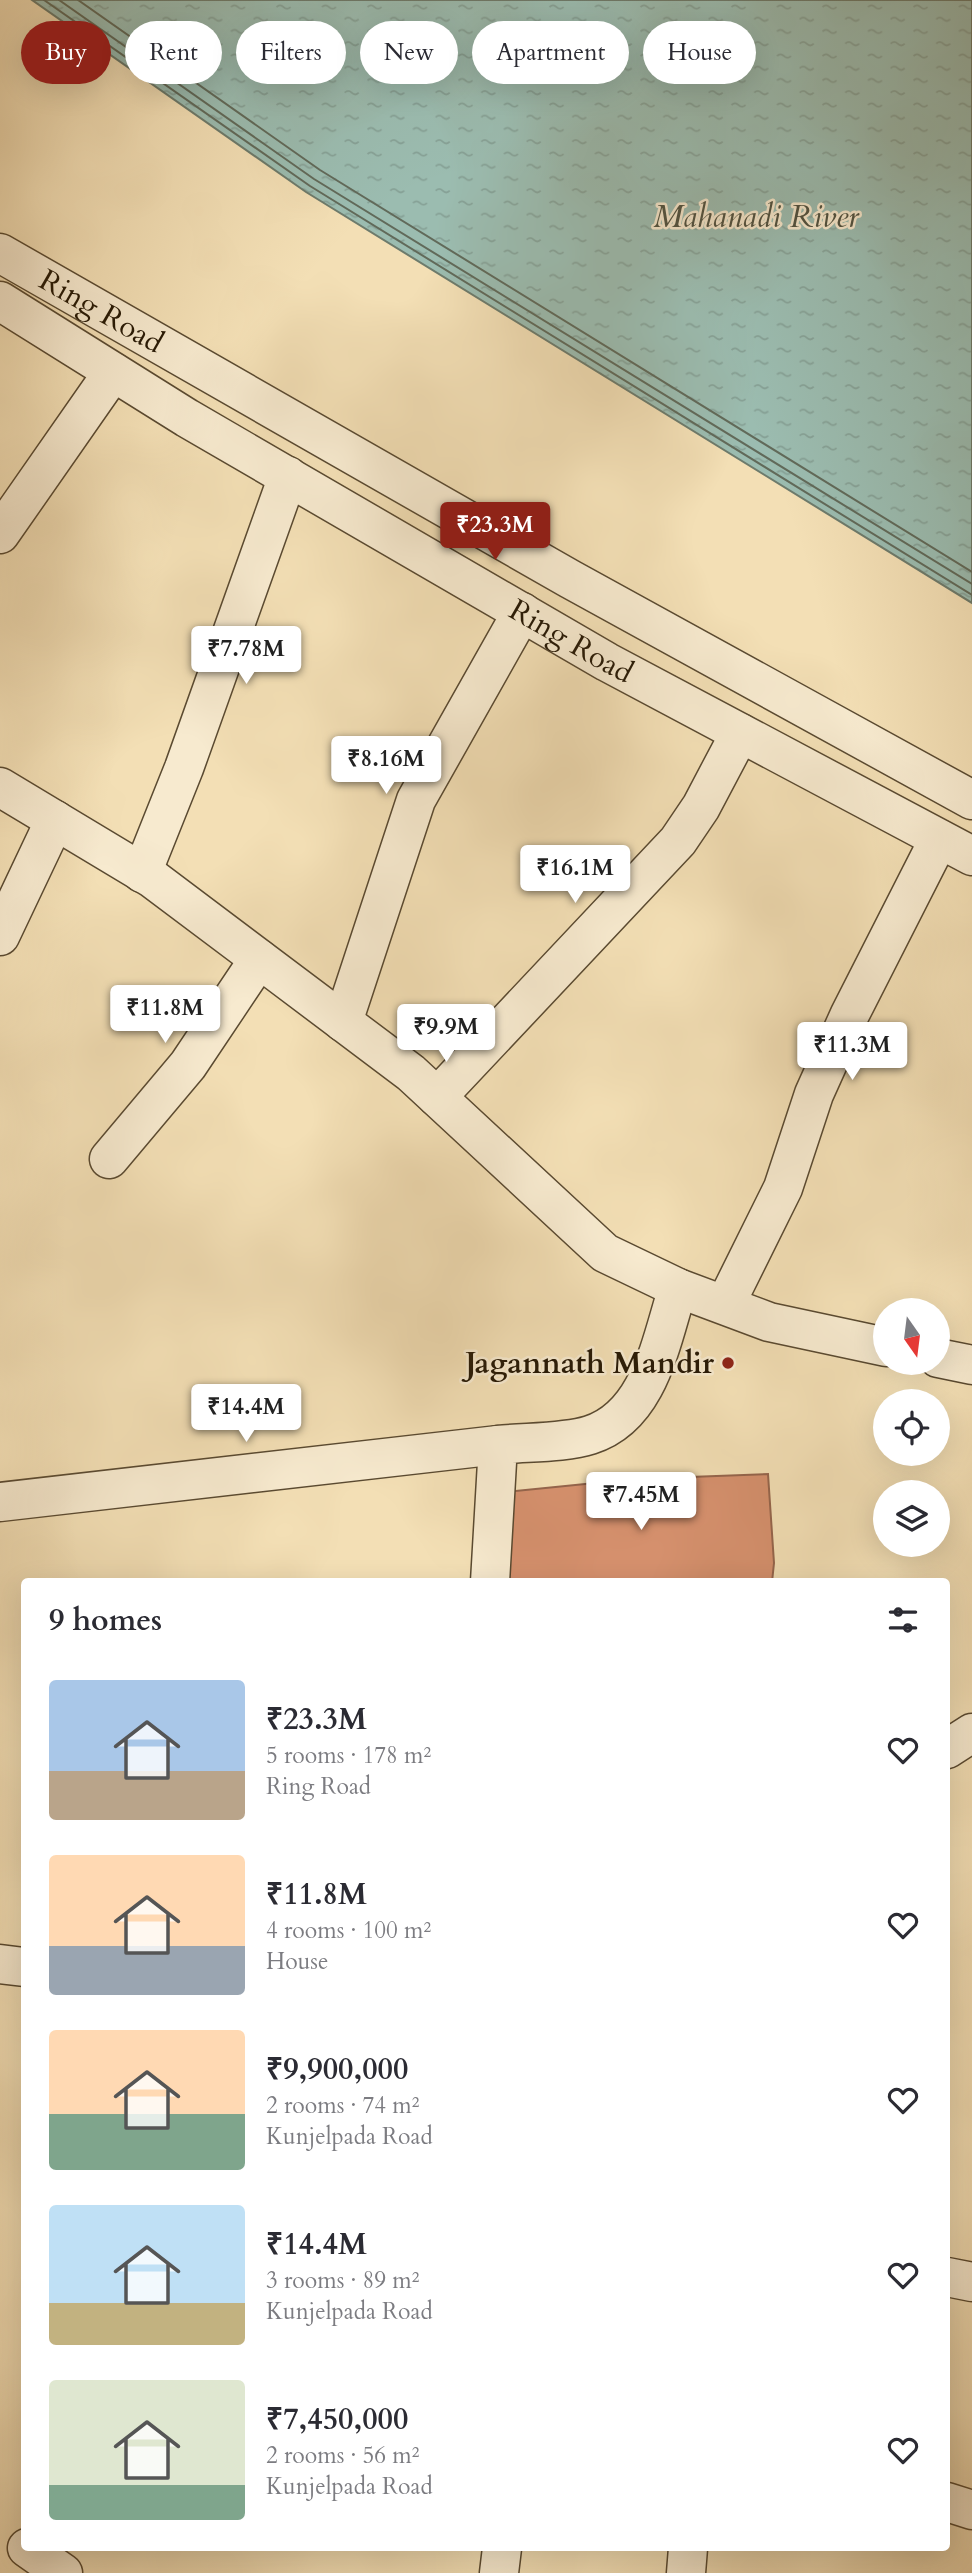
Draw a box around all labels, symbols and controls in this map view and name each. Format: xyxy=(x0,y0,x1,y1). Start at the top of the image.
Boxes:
chip: Buy xyxy=(21,21,111,84)
chip: Rent xyxy=(125,21,222,84)
chip: Filters xyxy=(236,21,346,84)
chip: New xyxy=(360,21,458,84)
chip: Apartment xyxy=(472,21,629,84)
chip: House xyxy=(643,21,756,84)
water label: Mahanadi River xyxy=(653,195,860,239)
street label: Ring Road xyxy=(32,260,171,363)
pin: ₹23.3M xyxy=(438,503,552,562)
text: ₹23.3M xyxy=(456,509,534,540)
street label: Ring Road xyxy=(501,590,640,693)
pin: ₹7.78M xyxy=(189,626,303,686)
text: ₹7.78M xyxy=(207,633,285,664)
pin: ₹8.16M xyxy=(329,736,443,796)
text: ₹8.16M xyxy=(347,743,425,774)
pin: ₹16.1M xyxy=(518,846,632,905)
text: ₹16.1M xyxy=(536,852,614,883)
pin: ₹11.8M xyxy=(108,986,222,1045)
text: ₹11.8M xyxy=(126,992,204,1023)
pin: ₹9.9M xyxy=(397,1004,495,1064)
text: ₹9.9M xyxy=(413,1011,479,1042)
pin: ₹11.3M xyxy=(795,1023,909,1082)
text: ₹11.3M xyxy=(813,1029,891,1060)
north arrow xyxy=(873,1298,950,1376)
map controls xyxy=(873,1298,950,1557)
place label: Jagannath Mandir xyxy=(461,1343,715,1384)
marker: Jagannath Mandir xyxy=(720,1355,736,1371)
pin: ₹14.4M xyxy=(189,1384,303,1444)
button: locate xyxy=(873,1389,950,1466)
text: ₹14.4M xyxy=(207,1391,285,1422)
pin: ₹7.45M xyxy=(584,1472,698,1532)
text: ₹7.45M xyxy=(602,1479,680,1510)
button: layers xyxy=(873,1480,950,1557)
text: 9 homes xyxy=(49,1600,162,1641)
icon: filters xyxy=(884,1601,922,1639)
text: ₹23.3M xyxy=(266,1699,367,1740)
icon: home xyxy=(105,1708,189,1792)
icon: heart xyxy=(884,1731,922,1769)
text: 5 rooms · 178 m² xyxy=(266,1740,431,1771)
text: Ring Road xyxy=(266,1771,371,1802)
text: ₹11.8M xyxy=(266,1874,367,1915)
icon: home xyxy=(105,1883,189,1967)
icon: heart xyxy=(884,1906,922,1944)
text: 4 rooms · 100 m² xyxy=(266,1915,431,1946)
text: House xyxy=(266,1946,328,1977)
text: ₹9,900,000 xyxy=(266,2049,408,2090)
icon: home xyxy=(105,2058,189,2142)
icon: heart xyxy=(884,2081,922,2119)
text: 2 rooms · 74 m² xyxy=(266,2090,419,2121)
text: Kunjelpada Road xyxy=(266,2121,433,2152)
text: ₹14.4M xyxy=(266,2224,367,2265)
icon: home xyxy=(105,2233,189,2317)
icon: heart xyxy=(884,2256,922,2294)
text: 3 rooms · 89 m² xyxy=(266,2265,419,2296)
text: Kunjelpada Road xyxy=(266,2296,433,2327)
text: ₹7,450,000 xyxy=(266,2399,408,2440)
icon: home xyxy=(105,2408,189,2492)
icon: heart xyxy=(884,2431,922,2469)
text: 2 rooms · 56 m² xyxy=(266,2440,419,2471)
text: Kunjelpada Road xyxy=(266,2471,433,2502)

